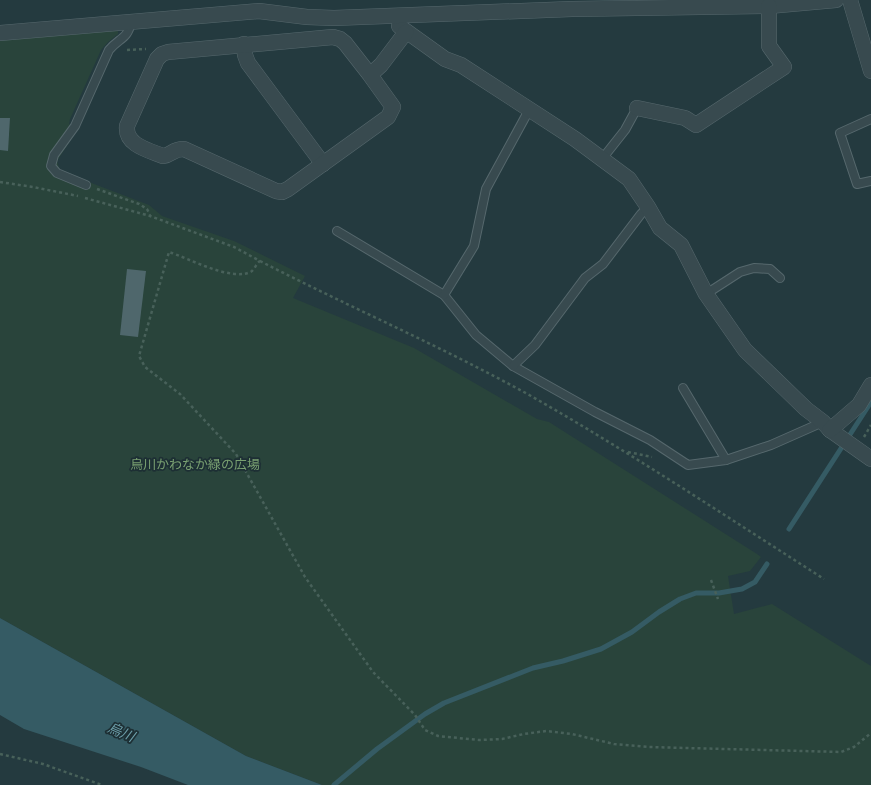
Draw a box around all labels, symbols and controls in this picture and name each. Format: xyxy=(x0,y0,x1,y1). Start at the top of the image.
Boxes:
park label: 烏川かわなか緑の広場 xyxy=(130,457,260,472)
water label: 烏川 xyxy=(105,719,139,746)

